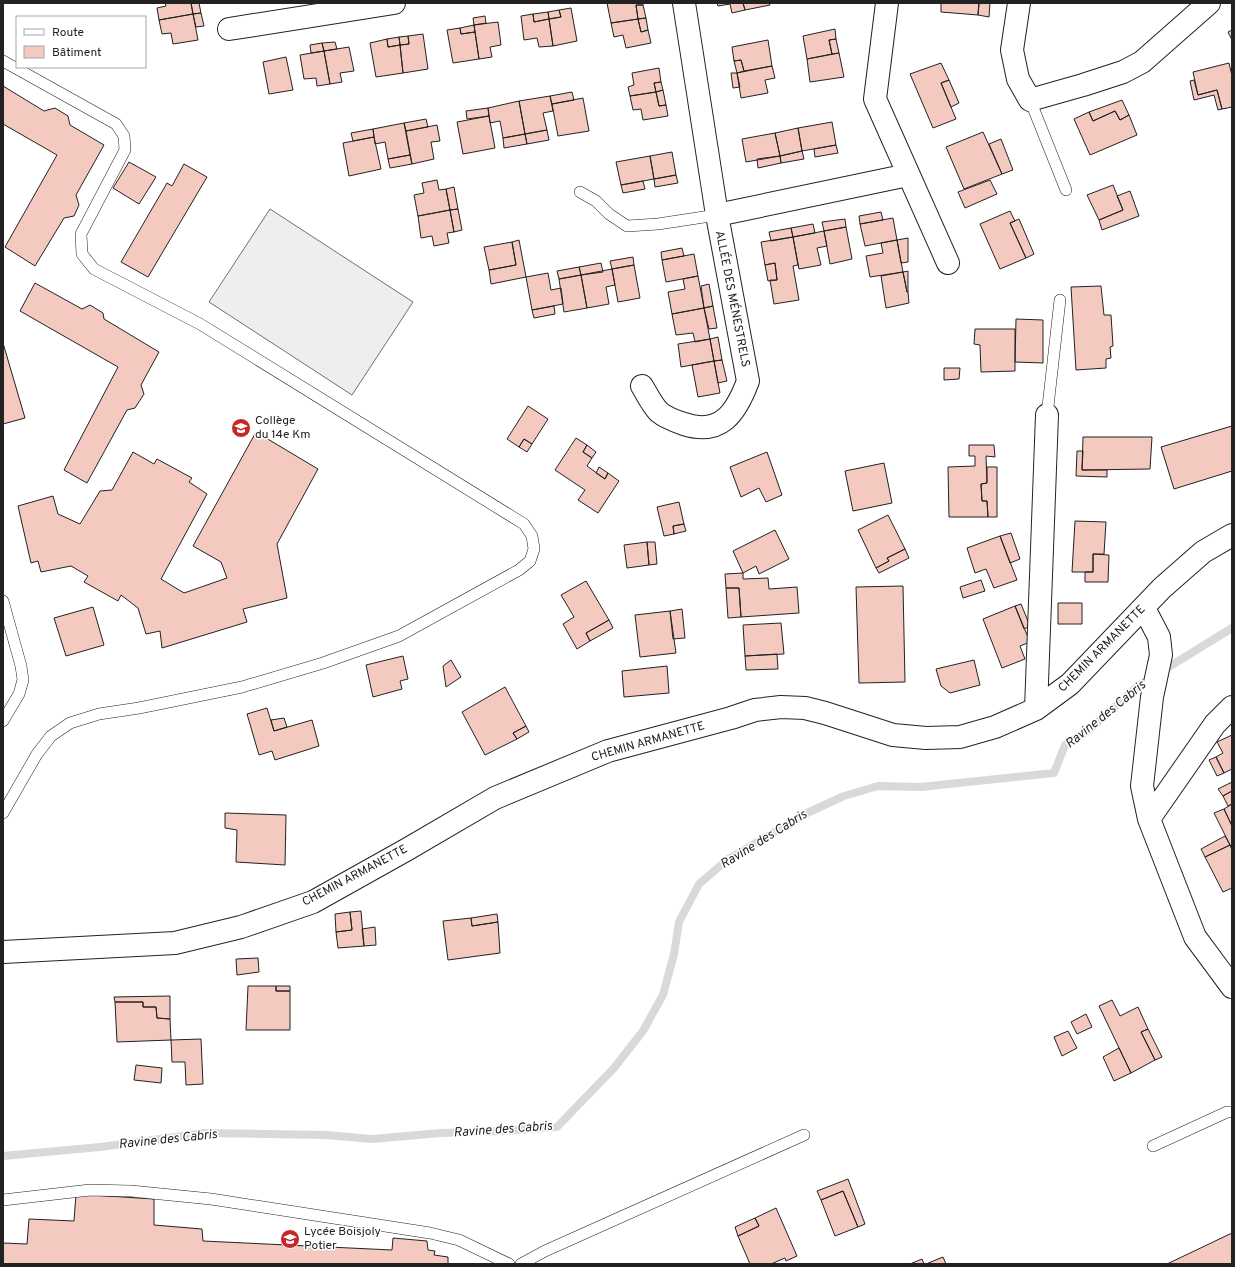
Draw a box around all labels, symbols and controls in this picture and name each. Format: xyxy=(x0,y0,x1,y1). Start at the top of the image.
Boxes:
legend xyxy=(16,16,146,68)
text: Route xyxy=(52,25,84,41)
text: Bâtiment xyxy=(52,45,102,61)
street label: ALLÉE DES MÉNESTRELS xyxy=(711,229,753,369)
place label: Collège du 14e Km xyxy=(255,413,310,443)
school or university icon: Collège du 14e Km xyxy=(230,417,252,439)
street label: CHEMIN ARMANETTE xyxy=(1055,602,1149,696)
water label: Ravine des Cabris xyxy=(1062,678,1150,752)
street label: CHEMIN ARMANETTE xyxy=(590,718,706,766)
water label: Ravine des Cabris xyxy=(718,807,810,873)
street label: CHEMIN ARMANETTE xyxy=(300,841,410,911)
water label: Ravine des Cabris xyxy=(453,1119,553,1141)
water label: Ravine des Cabris xyxy=(118,1127,218,1153)
place label: Lycée Boisjoly Potier xyxy=(304,1224,381,1254)
school or university icon: Lycée Boisjoly Potier xyxy=(279,1228,301,1250)

